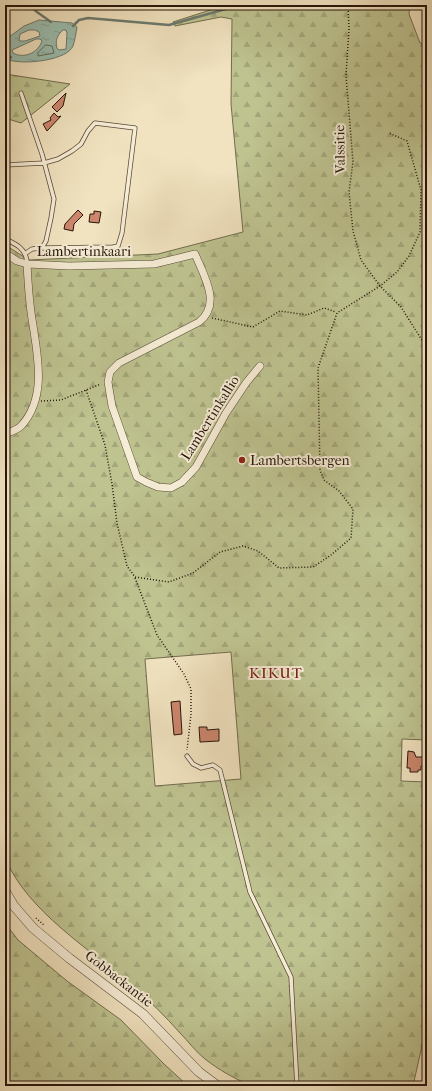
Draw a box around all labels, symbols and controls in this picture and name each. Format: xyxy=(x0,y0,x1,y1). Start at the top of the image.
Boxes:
street label: Valssitie xyxy=(331,124,349,175)
street label: Lambertinkaari xyxy=(37,243,131,260)
street label: Lambertinkallio xyxy=(177,373,243,463)
place label: Lambertsbergen xyxy=(250,452,350,469)
marker: Lambertsbergen xyxy=(237,455,247,465)
district label: KIKUT xyxy=(249,664,303,682)
street label: Gobbackantie xyxy=(82,947,157,1011)

